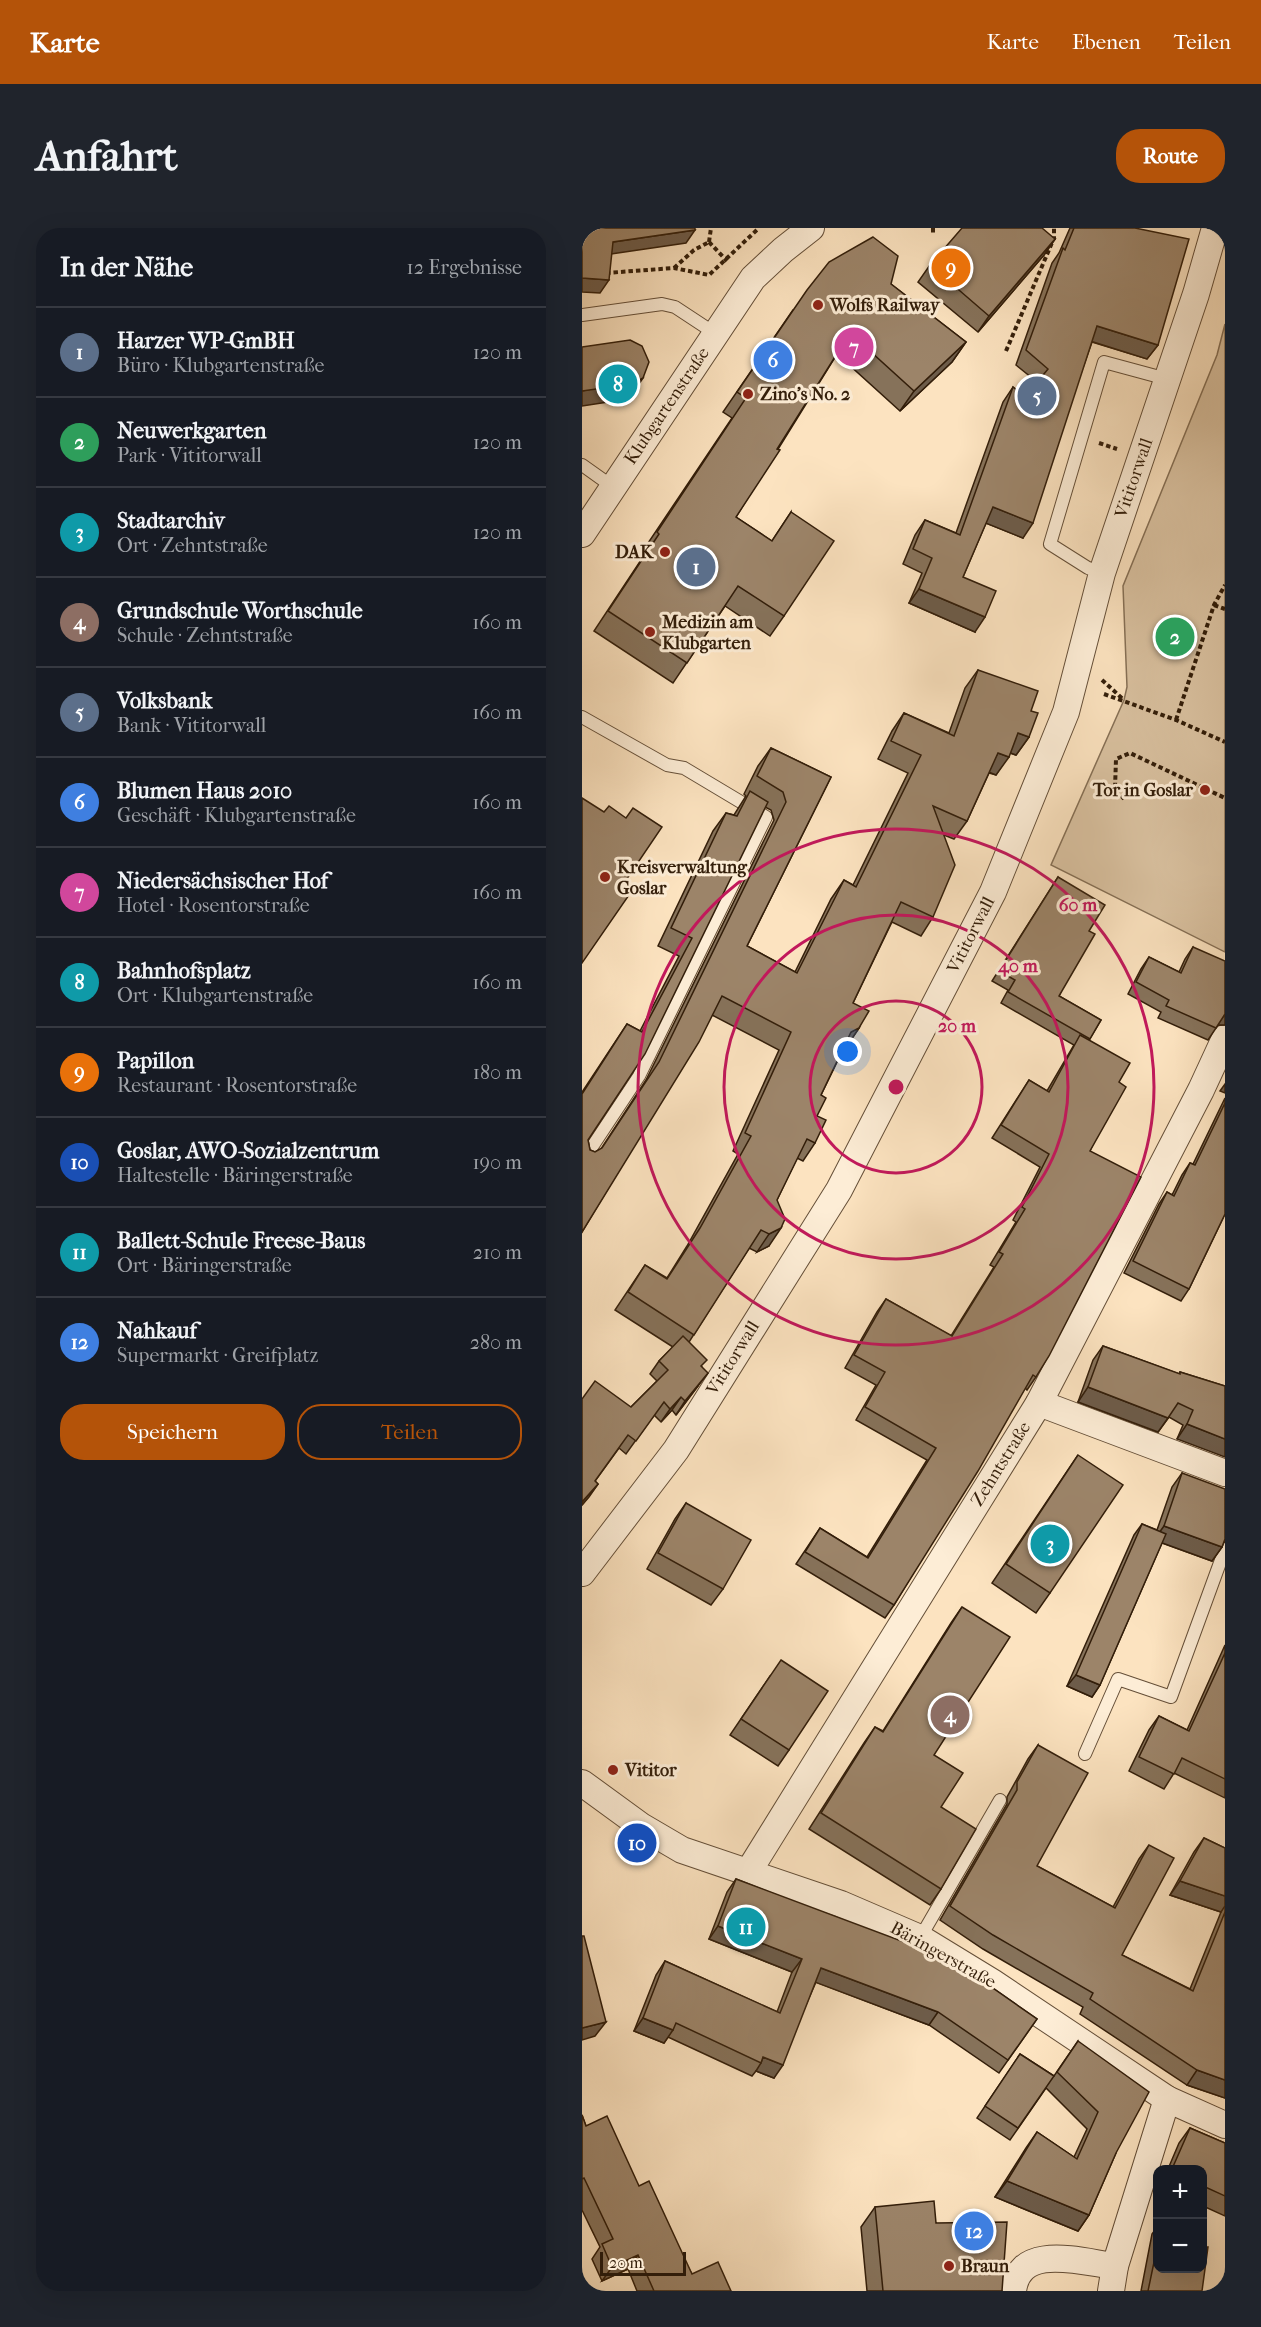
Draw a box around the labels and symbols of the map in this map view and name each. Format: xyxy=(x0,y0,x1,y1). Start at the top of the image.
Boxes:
pin: 9 xyxy=(932,246,970,291)
place label: Wolfs Railway xyxy=(829,295,941,316)
marker: Wolfs Railway xyxy=(811,298,825,312)
pin: 7 xyxy=(834,324,874,370)
pin: 6 xyxy=(754,338,792,382)
street label: Klubgartenstraße xyxy=(620,343,714,469)
pin: 8 xyxy=(598,362,638,406)
pin: 5 xyxy=(1018,374,1056,418)
place label: Zino's No. 2 xyxy=(760,384,850,405)
marker: Zino's No. 2 xyxy=(741,387,755,401)
street label: Vititorwall xyxy=(1110,435,1157,522)
place label: DAK xyxy=(615,542,655,563)
pin: 1 xyxy=(676,544,716,590)
marker: DAK xyxy=(658,545,672,559)
place label: Medizin am Klubgarten xyxy=(661,612,754,654)
pin: 2 xyxy=(1156,614,1194,660)
marker: Medizin am Klubgarten xyxy=(643,625,657,639)
place label: Tor in Goslar xyxy=(1092,780,1193,801)
marker: Tor in Goslar xyxy=(1198,783,1212,797)
place label: Kreisverwaltung Goslar xyxy=(617,857,748,899)
marker: Kreisverwaltung Goslar xyxy=(598,870,612,884)
street label: Vititorwall xyxy=(942,893,999,978)
text: 60 m xyxy=(1059,895,1098,916)
text: 40 m xyxy=(997,956,1039,977)
text: 20 m xyxy=(938,1016,977,1037)
your location xyxy=(833,1037,862,1066)
centre of rings xyxy=(886,1077,906,1097)
street label: Vititorwall xyxy=(702,1317,764,1400)
street label: Zehntstraße xyxy=(967,1418,1035,1510)
pin: 3 xyxy=(1030,1522,1070,1566)
pin: 4 xyxy=(930,1692,970,1738)
place label: Vititor xyxy=(624,1760,677,1781)
marker: Vititor xyxy=(606,1763,620,1777)
pin: 10 xyxy=(618,1820,656,1866)
pin: 11 xyxy=(726,1904,766,1950)
street label: Bäringerstraße xyxy=(887,1917,1000,1993)
pin: 12 xyxy=(954,2208,994,2254)
scale bar xyxy=(600,2249,686,2276)
place label: Braun xyxy=(961,2256,1010,2277)
marker: Braun xyxy=(942,2259,956,2273)

